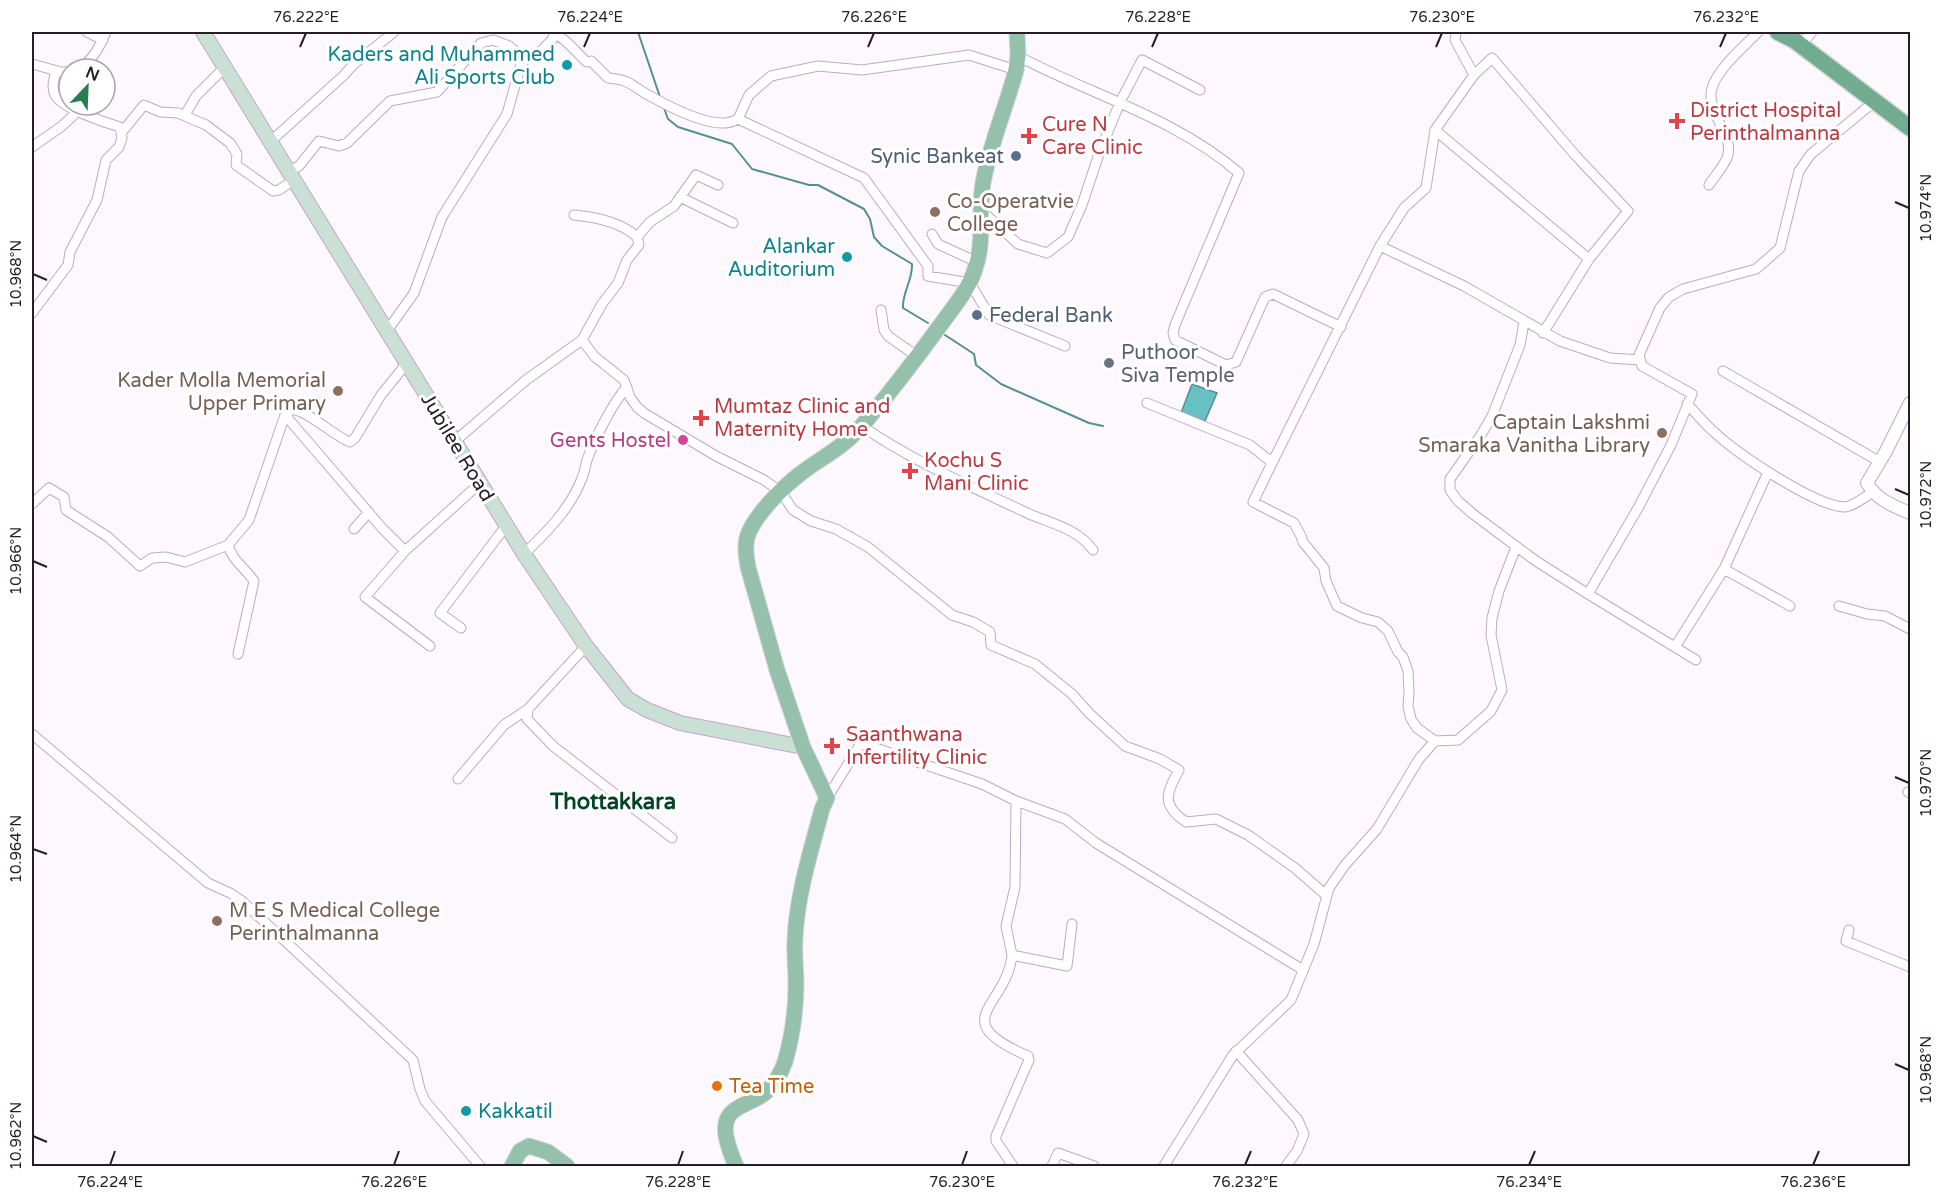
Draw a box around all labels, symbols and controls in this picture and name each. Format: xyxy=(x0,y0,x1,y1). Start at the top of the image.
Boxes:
text: 76.222°E xyxy=(273,8,339,26)
text: 76.224°E xyxy=(557,8,623,26)
text: 76.226°E xyxy=(841,8,907,26)
text: 76.228°E xyxy=(1125,8,1191,26)
text: 76.230°E xyxy=(1409,8,1475,26)
text: 76.232°E xyxy=(1693,8,1759,26)
place label: Kaders and Muhammed Ali Sports Club xyxy=(327,43,555,90)
north arrow xyxy=(57,57,117,117)
marker: Kaders and Muhammed Ali Sports Club xyxy=(560,58,574,72)
text: N xyxy=(83,62,102,86)
place label: District Hospital Perinthalmanna xyxy=(1690,99,1841,146)
marker: District Hospital Perinthalmanna xyxy=(1668,112,1686,130)
place label: Cure N Care Clinic xyxy=(1042,113,1143,160)
marker: Cure N Care Clinic xyxy=(1020,127,1038,145)
place label: Synic Bankeat xyxy=(871,145,1004,169)
marker: Synic Bankeat xyxy=(1009,149,1023,163)
text: 10.974°N xyxy=(1917,174,1935,242)
place label: Co-Operatvie College xyxy=(947,190,1074,237)
marker: Co-Operatvie College xyxy=(928,205,942,219)
place label: Alankar Auditorium xyxy=(728,235,835,282)
text: 10.968°N xyxy=(7,240,25,308)
marker: Alankar Auditorium xyxy=(840,250,854,264)
place label: Federal Bank xyxy=(989,304,1113,328)
marker: Federal Bank xyxy=(970,308,984,322)
place label: Puthoor Siva Temple xyxy=(1121,341,1235,388)
marker: Puthoor Siva Temple xyxy=(1102,356,1116,370)
place label: Kader Molla Memorial Upper Primary xyxy=(117,369,326,416)
marker: Kader Molla Memorial Upper Primary xyxy=(331,384,345,398)
street label: Jubilee Road xyxy=(415,389,499,506)
place label: Mumtaz Clinic and Maternity Home xyxy=(714,395,890,442)
marker: Mumtaz Clinic and Maternity Home xyxy=(692,409,710,427)
place label: Captain Lakshmi Smaraka Vanitha Library xyxy=(1418,411,1650,458)
marker: Captain Lakshmi Smaraka Vanitha Library xyxy=(1655,426,1669,440)
place label: Gents Hostel xyxy=(550,429,671,453)
marker: Gents Hostel xyxy=(676,433,690,447)
place label: Kochu S Mani Clinic xyxy=(924,449,1029,496)
text: 10.972°N xyxy=(1917,461,1935,529)
marker: Kochu S Mani Clinic xyxy=(901,462,919,480)
text: 10.966°N xyxy=(7,527,25,595)
place label: Saanthwana Infertility Clinic xyxy=(846,723,987,770)
marker: Saanthwana Infertility Clinic xyxy=(823,737,841,755)
text: 10.970°N xyxy=(1917,749,1935,817)
district label: Thottakkara xyxy=(549,789,676,815)
text: 10.964°N xyxy=(7,815,25,883)
place label: M E S Medical College Perinthalmanna xyxy=(229,899,440,946)
marker: M E S Medical College Perinthalmanna xyxy=(210,914,224,928)
text: 10.968°N xyxy=(1917,1036,1935,1104)
place label: Tea Time xyxy=(729,1075,814,1099)
marker: Tea Time xyxy=(710,1079,724,1093)
place label: Kakkatil xyxy=(478,1100,553,1124)
text: 10.962°N xyxy=(7,1102,25,1170)
marker: Kakkatil xyxy=(459,1104,473,1118)
text: 76.224°E xyxy=(77,1173,143,1191)
text: 76.226°E xyxy=(361,1173,427,1191)
text: 76.228°E xyxy=(645,1173,711,1191)
text: 76.230°E xyxy=(929,1173,995,1191)
text: 76.232°E xyxy=(1212,1173,1278,1191)
text: 76.234°E xyxy=(1496,1173,1562,1191)
text: 76.236°E xyxy=(1780,1173,1846,1191)

